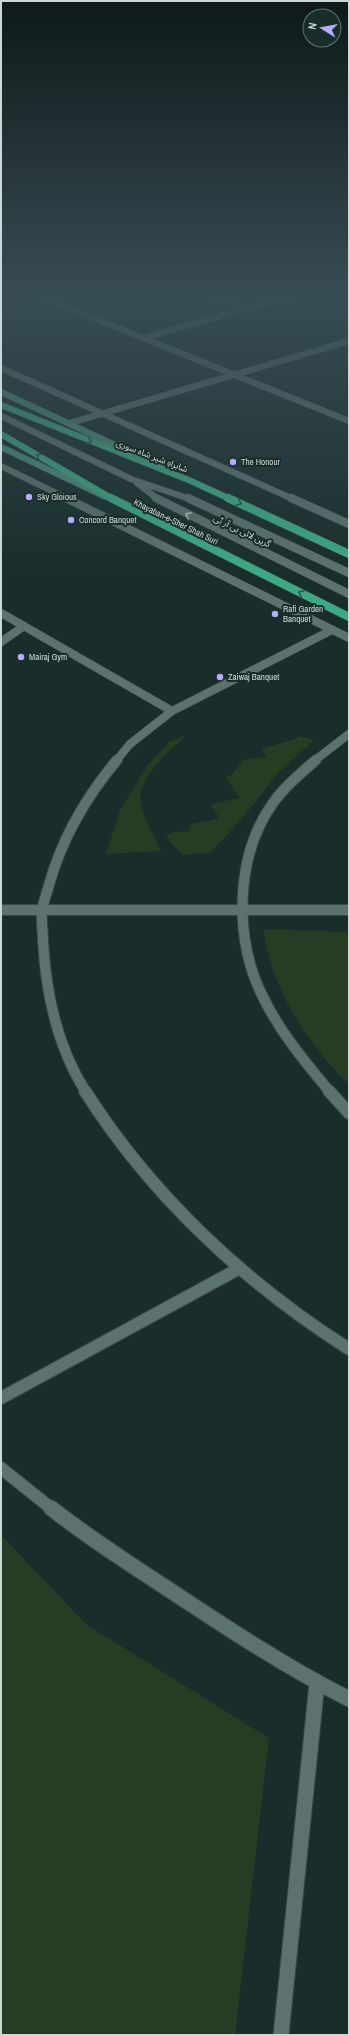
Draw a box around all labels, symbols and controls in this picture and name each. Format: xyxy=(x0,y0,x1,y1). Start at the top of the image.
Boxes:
north arrow xyxy=(302,8,342,48)
text: N xyxy=(305,22,320,31)
one-way arrow xyxy=(86,436,93,444)
street label: شاہراہِ شیر شاہ سوری xyxy=(114,437,190,475)
one-way arrow xyxy=(36,453,43,461)
place label: The Honour xyxy=(241,456,281,468)
marker: The Honour xyxy=(228,457,238,467)
place label: Sky Gloious xyxy=(37,491,77,503)
marker: Sky Gloious xyxy=(24,492,34,502)
street label: Khayaban-e-Sher Shah Suri xyxy=(132,496,220,548)
one-way arrow xyxy=(234,498,242,506)
one-way arrow xyxy=(185,512,193,520)
street label: گرین لائن بی آر ٹی xyxy=(211,512,273,550)
place label: Concord Banquet xyxy=(79,514,136,526)
marker: Concord Banquet xyxy=(66,515,76,525)
one-way arrow xyxy=(298,590,306,598)
place label: Rafi Garden Banquet xyxy=(283,603,323,625)
marker: Rafi Garden Banquet xyxy=(270,609,280,619)
place label: Mairaj Gym xyxy=(29,651,67,663)
marker: Mairaj Gym xyxy=(16,652,26,662)
place label: Zaiwaj Banquet xyxy=(228,671,279,683)
marker: Zaiwaj Banquet xyxy=(215,672,225,682)

